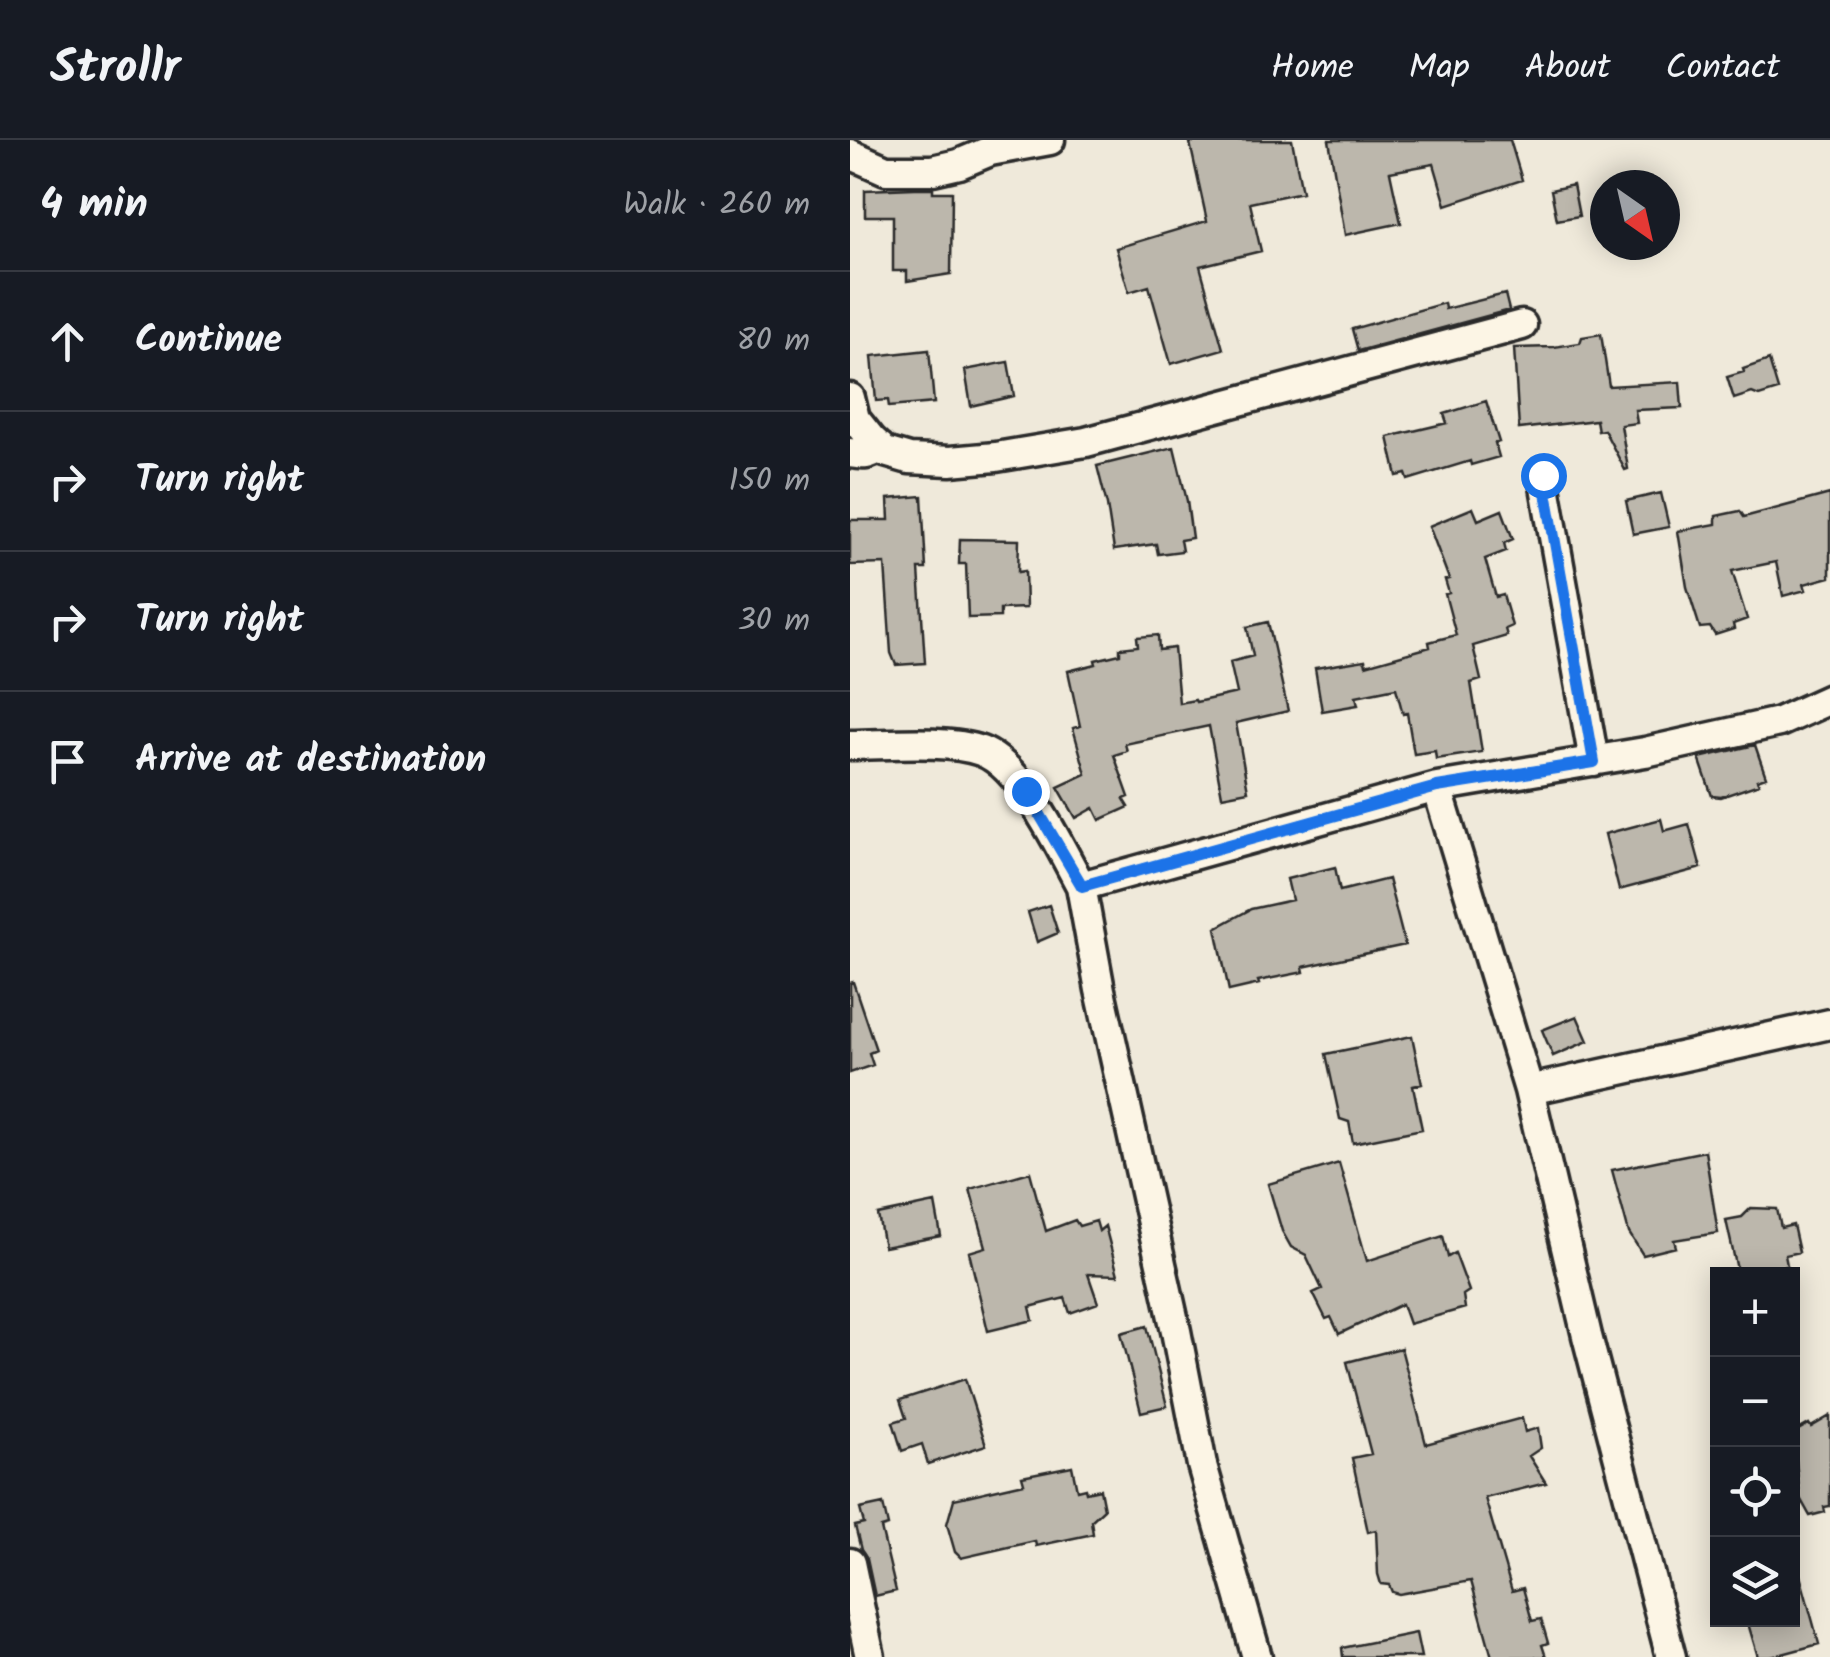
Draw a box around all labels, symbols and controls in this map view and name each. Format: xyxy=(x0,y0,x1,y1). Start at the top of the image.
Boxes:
text: Strollr xyxy=(50,31,180,107)
text: Home xyxy=(1271,41,1354,97)
text: Map xyxy=(1409,41,1470,97)
text: About xyxy=(1525,41,1610,97)
text: Contact xyxy=(1665,41,1780,97)
north arrow xyxy=(1590,170,1680,260)
text: 4 min xyxy=(40,172,148,239)
text: Walk · 260 m xyxy=(623,180,810,231)
text: Continue xyxy=(135,311,282,371)
icon: ahead xyxy=(40,314,95,369)
text: 80 m xyxy=(736,316,810,367)
text: Turn right xyxy=(135,451,304,511)
route start xyxy=(1521,453,1567,499)
icon: right xyxy=(40,454,95,509)
text: 150 m xyxy=(728,456,810,507)
text: Turn right xyxy=(135,591,304,651)
icon: right xyxy=(40,594,95,649)
text: 30 m xyxy=(737,596,810,647)
text: Arrive at destination xyxy=(135,731,486,791)
icon: arrive xyxy=(40,734,95,789)
route end xyxy=(1004,769,1050,815)
map controls xyxy=(1710,1267,1800,1627)
button: + xyxy=(1710,1267,1800,1357)
button: − xyxy=(1710,1357,1800,1447)
button: locate xyxy=(1710,1447,1800,1537)
button: layers xyxy=(1710,1537,1800,1627)

